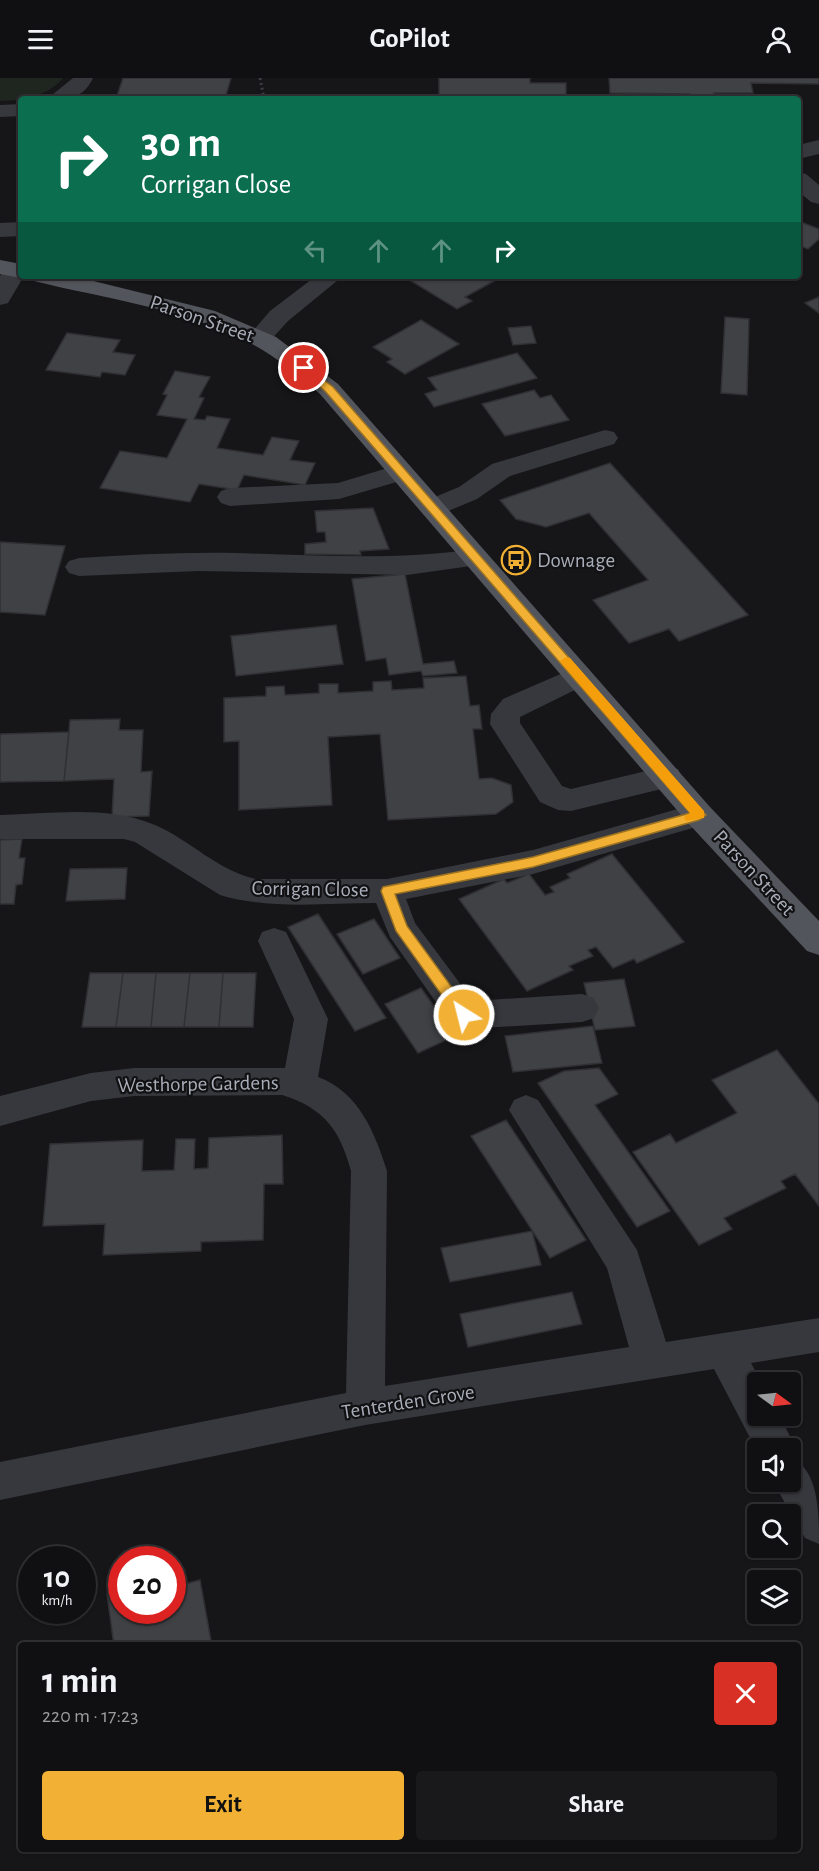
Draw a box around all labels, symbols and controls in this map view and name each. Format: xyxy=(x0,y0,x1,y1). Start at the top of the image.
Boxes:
icon: menu xyxy=(24,23,57,56)
icon: person xyxy=(762,23,795,56)
text: GoPilot xyxy=(369,25,450,52)
icon: right xyxy=(42,120,120,198)
text: 30 m xyxy=(141,122,221,164)
text: Corrigan Close xyxy=(141,171,291,198)
icon: left xyxy=(299,234,332,267)
icon: ahead xyxy=(362,234,395,267)
icon: ahead xyxy=(425,234,458,267)
icon: right xyxy=(488,234,521,267)
street label: Parson Street xyxy=(147,291,257,347)
pin xyxy=(278,342,329,393)
icon: arrive xyxy=(287,351,320,384)
bus stop icon: Downage xyxy=(500,544,532,576)
place label: Downage xyxy=(537,550,615,571)
street label: Parson Street xyxy=(709,826,799,920)
street label: Corrigan Close xyxy=(251,877,369,901)
position arrow xyxy=(432,983,496,1047)
street label: Westhorpe Gardens xyxy=(117,1072,279,1096)
north arrow xyxy=(747,1372,801,1426)
map controls xyxy=(747,1372,801,1624)
street label: Tenterden Grove xyxy=(340,1381,476,1423)
button: sound xyxy=(747,1438,801,1492)
button: search xyxy=(747,1504,801,1558)
speed limit sign: 20 xyxy=(108,1546,186,1624)
text: 10 xyxy=(44,1563,70,1593)
button: layers xyxy=(747,1570,801,1624)
text: km/h xyxy=(42,1593,72,1608)
button: close xyxy=(714,1662,777,1725)
text: 1 min xyxy=(42,1663,118,1699)
text: 220 m · 17:23 xyxy=(42,1706,138,1726)
button: Exit xyxy=(42,1771,404,1840)
button: Share xyxy=(416,1771,777,1840)

